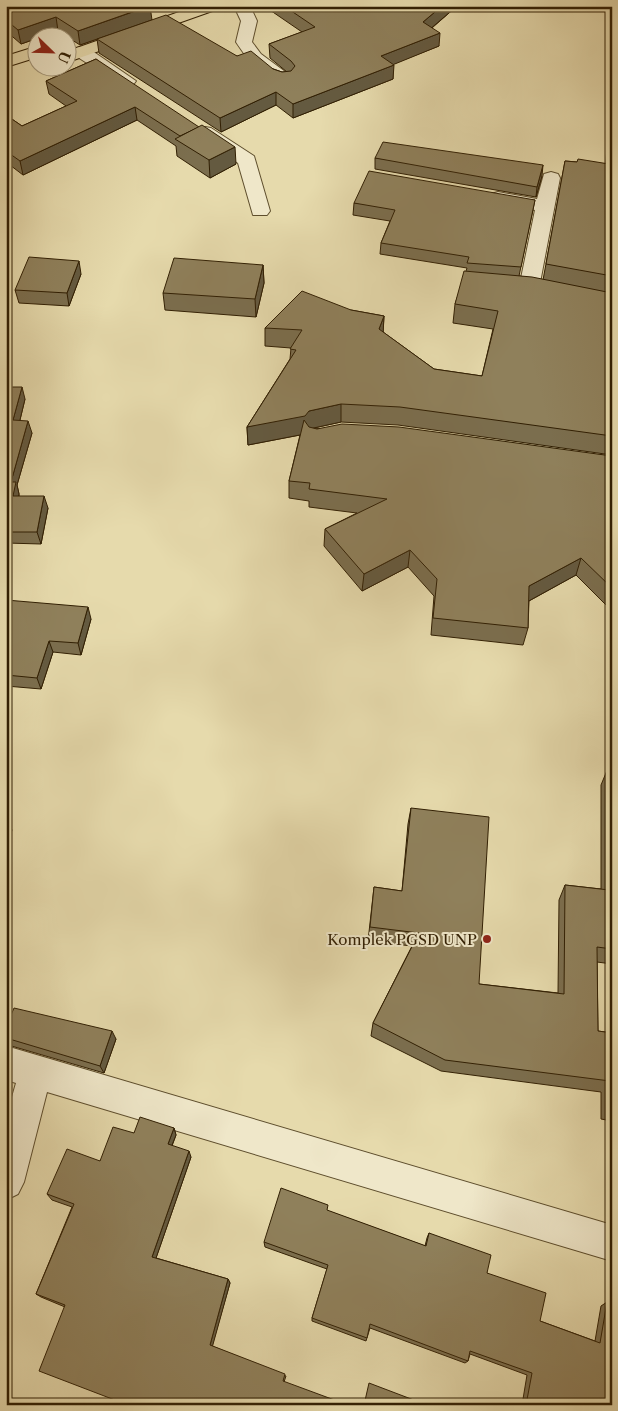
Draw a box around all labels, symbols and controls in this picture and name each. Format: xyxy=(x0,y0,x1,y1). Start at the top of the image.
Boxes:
north arrow xyxy=(28,28,78,78)
text: U xyxy=(53,48,74,66)
place label: Komplek PGSD UNP xyxy=(327,930,477,949)
marker: Komplek PGSD UNP xyxy=(481,933,493,945)

